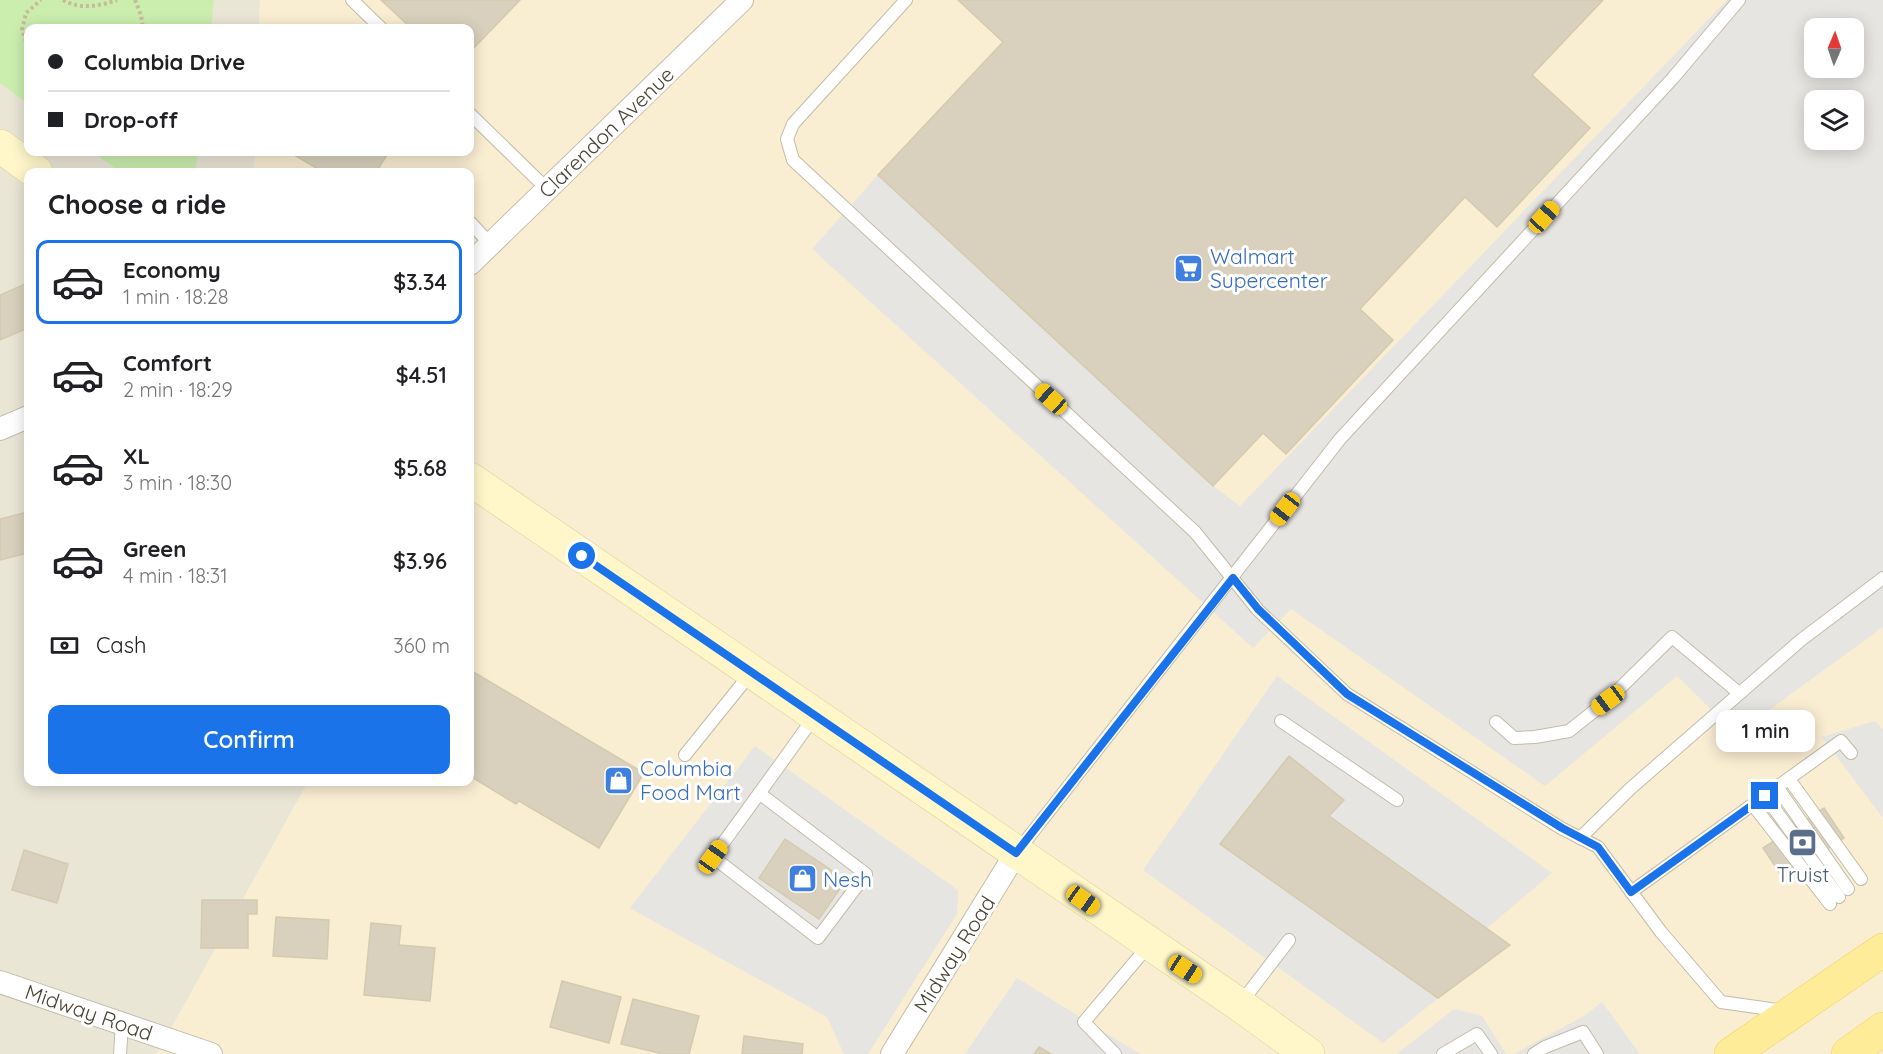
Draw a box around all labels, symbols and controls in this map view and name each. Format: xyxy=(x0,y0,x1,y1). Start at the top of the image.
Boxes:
north arrow xyxy=(1804,18,1864,78)
map controls xyxy=(1804,18,1864,150)
text: Columbia Drive xyxy=(84,48,245,76)
street label: Clarendon Avenue xyxy=(533,61,679,203)
button: layers xyxy=(1804,90,1864,150)
text: Drop-off xyxy=(84,106,178,134)
text: Choose a ride xyxy=(48,187,226,221)
car xyxy=(1525,198,1563,236)
place label: Walmart Supercenter xyxy=(1210,243,1328,293)
supermarket icon: Walmart Supercenter xyxy=(1173,252,1205,284)
icon: car xyxy=(51,255,105,309)
text: Economy xyxy=(123,256,221,284)
text: $3.34 xyxy=(393,268,447,296)
text: 1 min · 18:28 xyxy=(123,284,229,309)
icon: car xyxy=(51,348,105,402)
text: Comfort xyxy=(123,349,212,377)
text: $4.51 xyxy=(396,361,447,389)
text: 2 min · 18:29 xyxy=(123,377,233,402)
car xyxy=(1032,380,1070,418)
icon: car xyxy=(51,441,105,495)
text: XL xyxy=(123,442,150,470)
text: $5.68 xyxy=(393,454,447,482)
text: 3 min · 18:30 xyxy=(123,470,232,495)
car xyxy=(1267,489,1303,529)
icon: car xyxy=(51,534,105,588)
text: Green xyxy=(123,535,186,563)
route start xyxy=(568,542,595,569)
text: $3.96 xyxy=(393,547,447,575)
text: 4 min · 18:31 xyxy=(123,563,228,588)
icon: cash xyxy=(48,629,81,662)
text: Cash xyxy=(96,631,147,659)
text: 360 m xyxy=(393,633,450,658)
car xyxy=(1588,682,1628,718)
button: Confirm xyxy=(48,705,450,774)
callout: 1 min xyxy=(1716,709,1814,751)
text: 1 min xyxy=(1742,718,1789,743)
place label: Columbia Food Mart xyxy=(640,755,741,805)
shop icon: Columbia Food Mart xyxy=(603,764,635,796)
route end xyxy=(1751,782,1778,809)
bank icon: Truist xyxy=(1787,827,1819,859)
car xyxy=(695,837,731,877)
place label: Truist xyxy=(1777,861,1829,887)
shop icon: Nesh xyxy=(786,863,818,895)
place label: Nesh xyxy=(823,866,872,892)
car xyxy=(1063,882,1103,918)
street label: Midway Road xyxy=(908,891,1000,1017)
car xyxy=(1165,952,1205,986)
street label: Midway Road xyxy=(22,978,156,1046)

